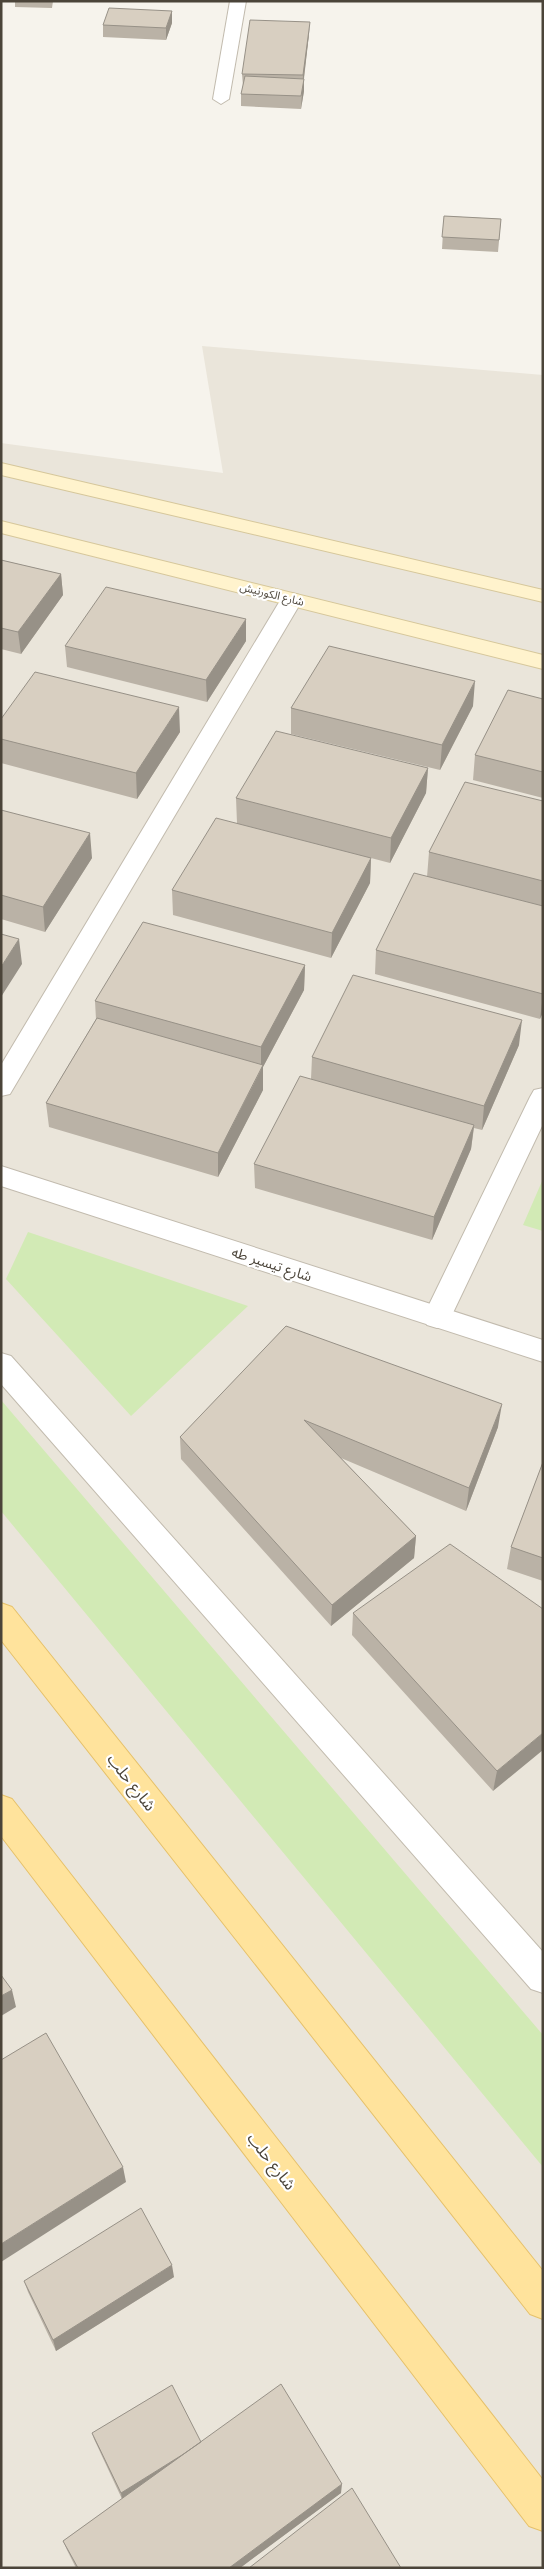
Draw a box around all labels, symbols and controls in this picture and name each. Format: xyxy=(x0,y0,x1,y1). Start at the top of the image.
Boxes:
street label: شارع الكورنيش xyxy=(238,579,306,610)
street label: شارع تيسير طه xyxy=(229,1243,314,1287)
street label: شارع حلب xyxy=(101,1749,161,1817)
street label: شارع حلب xyxy=(241,2128,301,2196)

